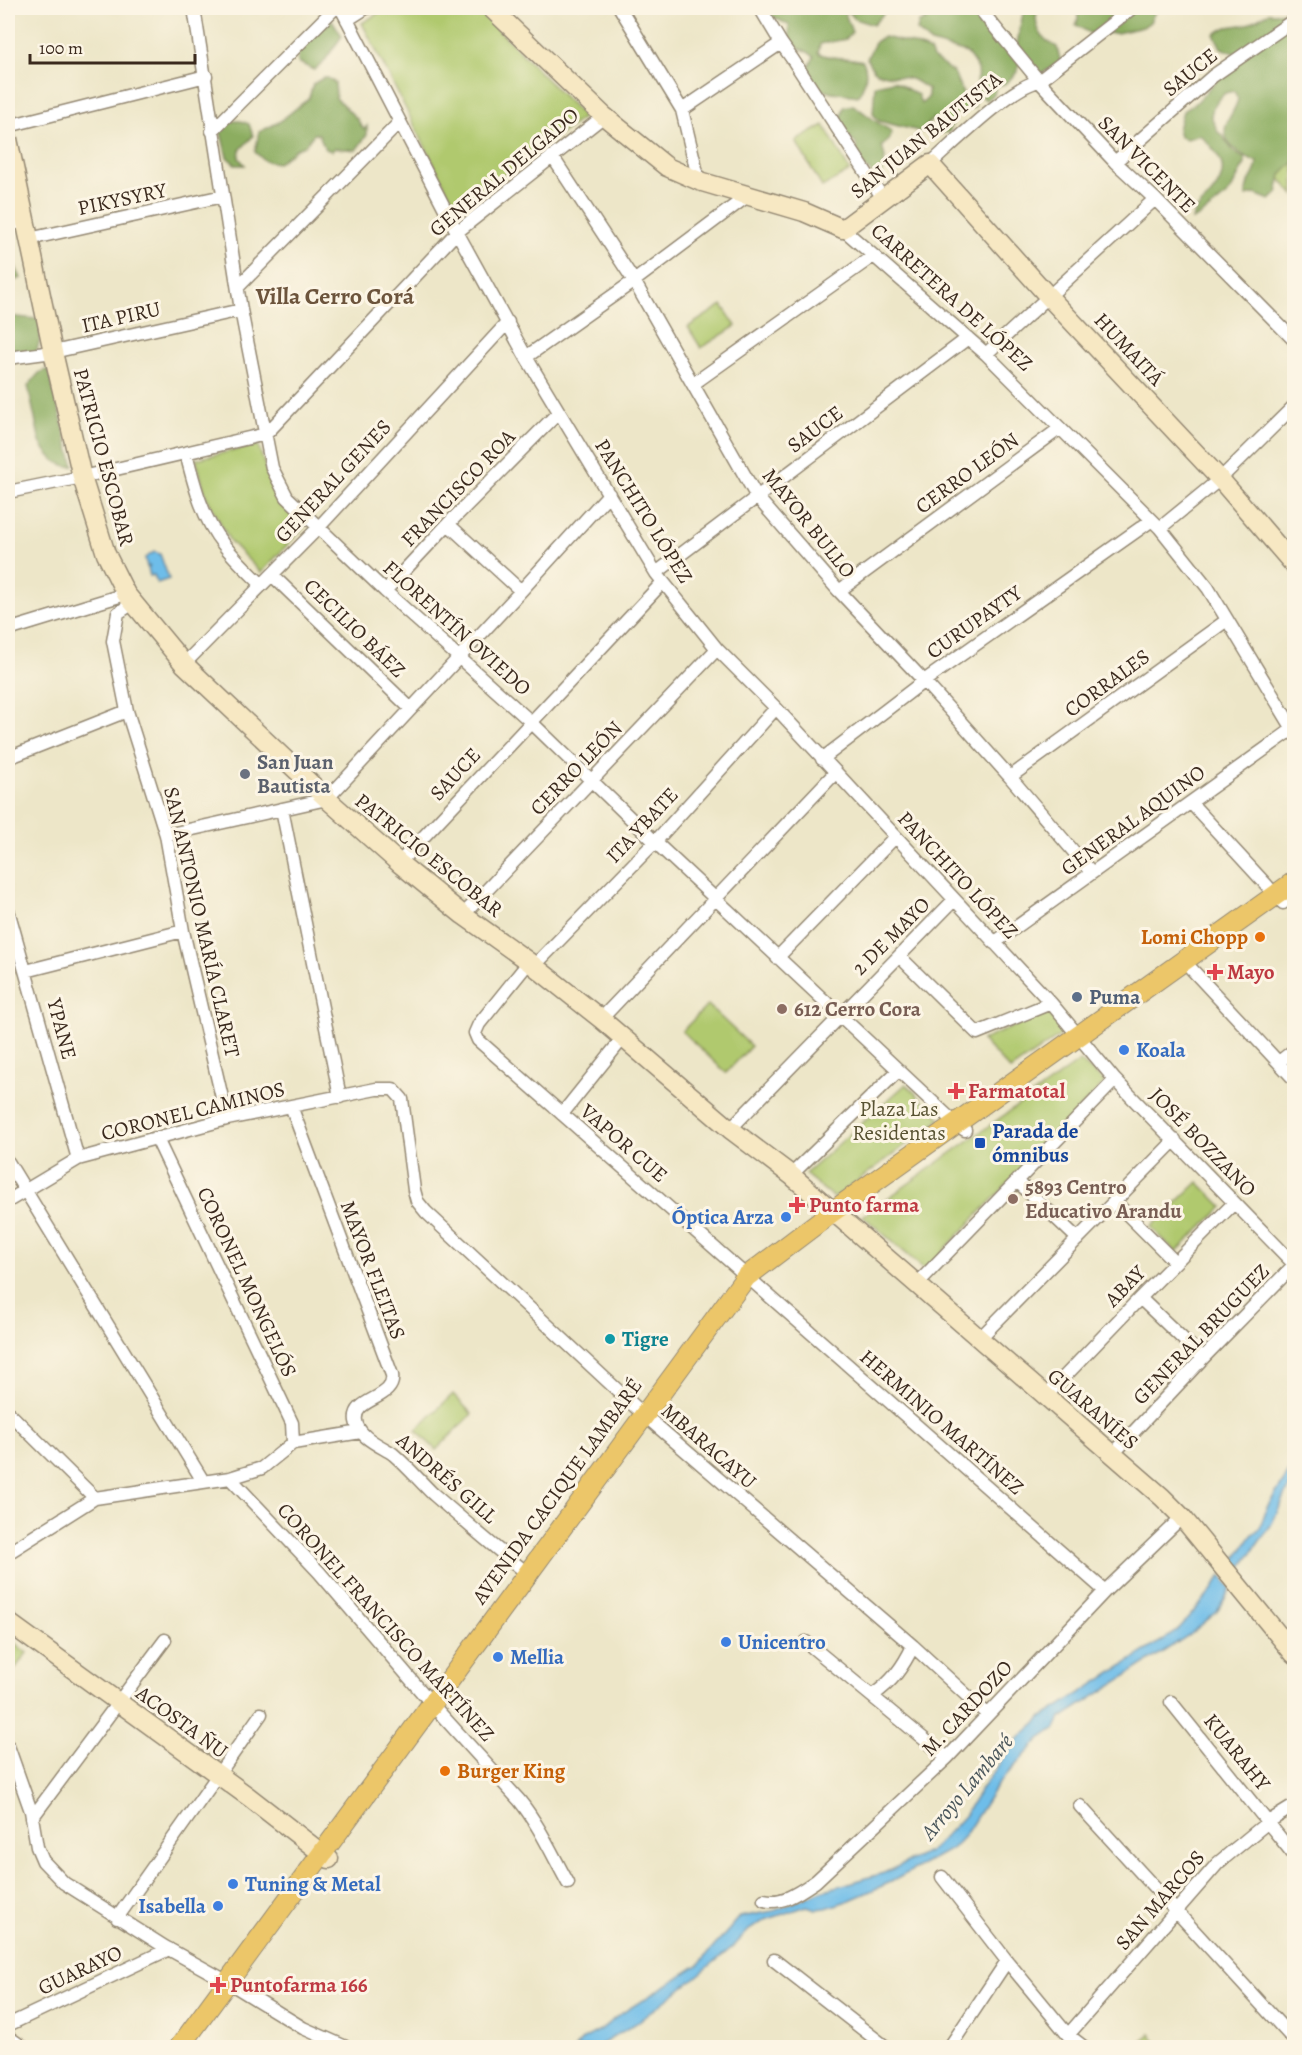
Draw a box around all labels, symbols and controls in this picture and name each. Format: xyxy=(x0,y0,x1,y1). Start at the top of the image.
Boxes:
scale bar xyxy=(30,27,195,65)
text: 100 m xyxy=(39,36,83,60)
street label: SAUCE xyxy=(1157,41,1223,103)
street label: SAN JUAN BAUTISTA xyxy=(844,65,1008,205)
street label: GENERAL DELGADO xyxy=(423,101,585,243)
street label: SAN VICENTE xyxy=(1092,109,1202,219)
street label: PIKYSYRY xyxy=(75,176,170,222)
street label: CARRETERA DE LÓPEZ xyxy=(865,217,1039,377)
district label: Villa Cerro Corá xyxy=(255,280,415,312)
street label: ITA PIRU xyxy=(79,294,163,340)
street label: HUMAITÁ xyxy=(1088,306,1171,392)
street label: PATRICIO ESCOBAR xyxy=(67,365,141,549)
street label: SAUCE xyxy=(781,399,849,459)
street label: GENERAL GENES xyxy=(269,413,397,549)
street label: FRANCISCO ROA xyxy=(395,423,522,553)
street label: CERRO LEÓN xyxy=(910,426,1024,520)
street label: PANCHITO LÓPEZ xyxy=(588,433,700,589)
street label: MAYOR BULLO xyxy=(756,462,862,584)
street label: FLORENTÍN OVIEDO xyxy=(377,554,537,702)
street label: CECILIO BÁEZ xyxy=(298,572,412,684)
street label: CURUPAYTY xyxy=(921,578,1028,665)
street label: CORRALES xyxy=(1059,643,1155,723)
street label: CERRO LEÓN xyxy=(524,715,628,821)
street label: SAUCE xyxy=(423,741,487,807)
place label: San Juan Bautista xyxy=(257,748,334,800)
street label: GENERAL AQUINO xyxy=(1055,758,1211,882)
marker: San Juan Bautista xyxy=(238,767,252,781)
street label: ITA YBATE xyxy=(600,781,684,869)
street label: SAN ANTONIO MARÍA CLARET xyxy=(157,784,247,1060)
street label: PATRICIO ESCOBAR xyxy=(349,787,509,923)
street label: PANCHITO LÓPEZ xyxy=(891,805,1025,945)
street label: 2 DE MAYO xyxy=(846,891,936,981)
place label: Lomi Chopp xyxy=(1141,923,1248,951)
marker: Lomi Chopp xyxy=(1253,930,1267,944)
place label: Mayo xyxy=(1227,958,1275,986)
marker: Mayo xyxy=(1208,965,1222,979)
place label: Puma xyxy=(1089,983,1141,1011)
marker: Puma xyxy=(1070,990,1084,1004)
street label: YPANE xyxy=(40,994,84,1063)
place label: 612 Cerro Cora xyxy=(794,995,922,1023)
marker: 612 Cerro Cora xyxy=(775,1002,789,1016)
place label: Koala xyxy=(1136,1036,1187,1064)
marker: Koala xyxy=(1117,1043,1131,1057)
street label: CORONEL CAMINOS xyxy=(98,1075,288,1147)
place label: Farmatotal xyxy=(968,1077,1066,1105)
street label: JOSÉ BOZZANO xyxy=(1144,1081,1262,1203)
marker: Farmatotal xyxy=(949,1084,963,1098)
park label: Plaza Las Residentas xyxy=(852,1095,946,1147)
street label: VAPOR CUE xyxy=(574,1097,674,1189)
place label: Parada de ómnibus xyxy=(992,1117,1079,1169)
marker: Parada de ómnibus xyxy=(973,1136,987,1150)
place label: 5893 Centro Educativo Arandu xyxy=(1025,1173,1182,1225)
street label: CORONEL MONGELÓS xyxy=(191,1182,303,1382)
place label: Punto farma xyxy=(809,1191,920,1219)
marker: 5893 Centro Educativo Arandu xyxy=(1006,1192,1020,1206)
street label: MAYOR FLEITAS xyxy=(334,1197,412,1343)
marker: Punto farma xyxy=(790,1198,804,1212)
place label: Óptica Arza xyxy=(672,1203,775,1231)
marker: Óptica Arza xyxy=(779,1210,793,1224)
street label: GENERAL BRUGUEZ xyxy=(1126,1257,1276,1411)
street label: ABAY xyxy=(1098,1259,1152,1314)
place label: Tigre xyxy=(622,1325,669,1353)
marker: Tigre xyxy=(603,1332,617,1346)
street label: HERMINIO MARTÍNEZ xyxy=(854,1343,1030,1501)
street label: GUARANÍES xyxy=(1042,1362,1144,1456)
street label: AVENIDA CACIQUE LAMBARÉ xyxy=(465,1372,649,1610)
street label: MBARACAYU xyxy=(655,1397,763,1495)
street label: ANDRÉS GILL xyxy=(390,1426,504,1530)
street label: CORONEL FRANCISCO MARTÍNEZ xyxy=(271,1496,501,1748)
place label: Unicentro xyxy=(738,1628,826,1656)
marker: Unicentro xyxy=(719,1635,733,1649)
place label: Mellia xyxy=(510,1643,565,1671)
marker: Mellia xyxy=(491,1650,505,1664)
street label: M. CARDOZO xyxy=(915,1654,1019,1762)
street label: ACOSTA ÑU xyxy=(130,1679,234,1765)
street label: KUARAHY xyxy=(1197,1708,1277,1797)
water label: Arroyo Lambaré xyxy=(913,1728,1020,1847)
place label: Burger King xyxy=(457,1757,566,1785)
marker: Burger King xyxy=(438,1764,452,1778)
street label: SAN MARCOS xyxy=(1109,1844,1211,1956)
place label: Tuning & Metal xyxy=(245,1870,381,1898)
marker: Tuning & Metal xyxy=(226,1877,240,1891)
place label: Isabella xyxy=(138,1892,207,1920)
marker: Isabella xyxy=(211,1899,225,1913)
street label: GUARAYO xyxy=(33,1938,127,2002)
place label: Puntofarma 166 xyxy=(230,1971,368,1999)
marker: Puntofarma 166 xyxy=(211,1978,225,1992)

